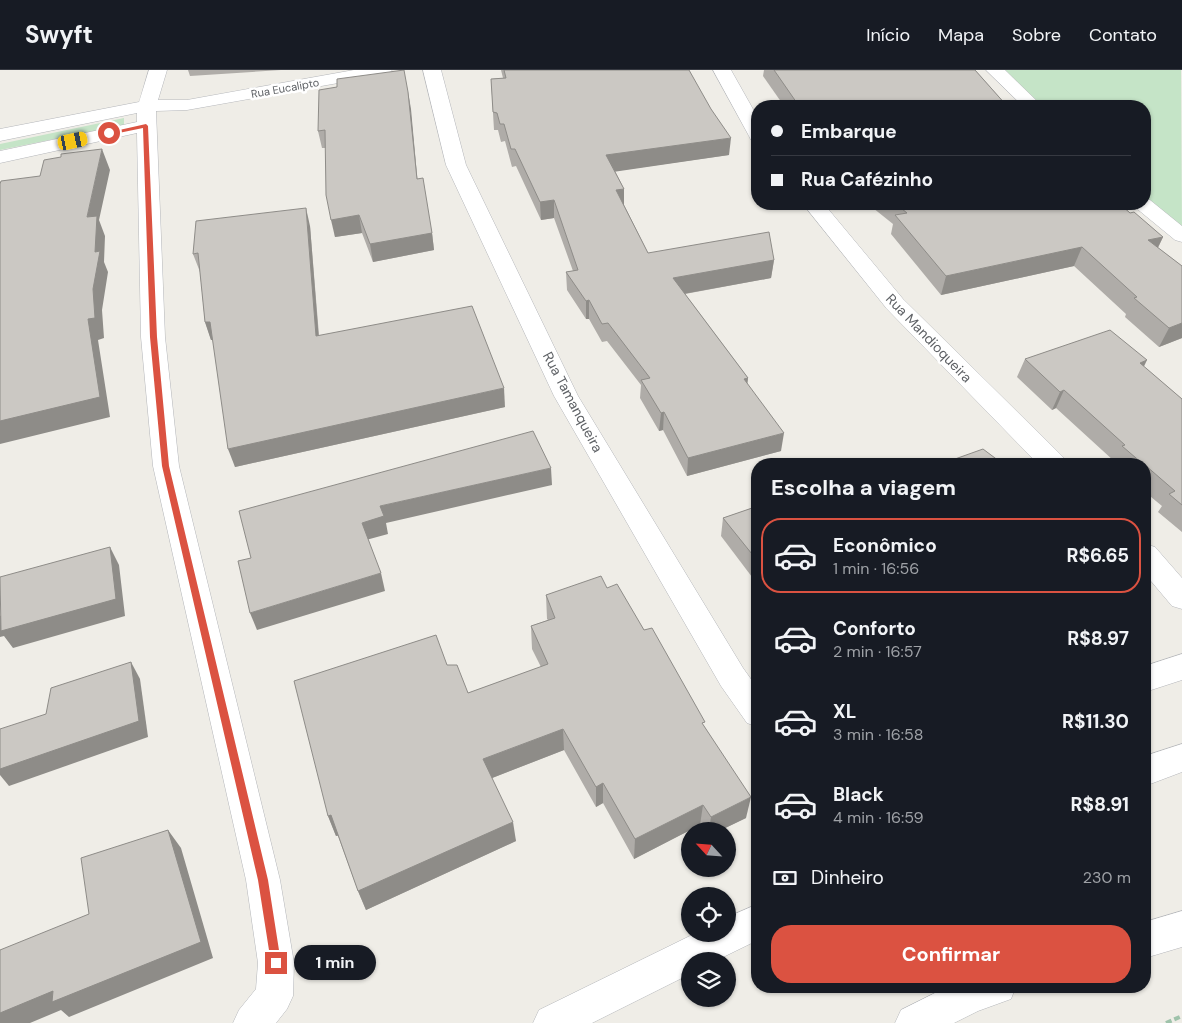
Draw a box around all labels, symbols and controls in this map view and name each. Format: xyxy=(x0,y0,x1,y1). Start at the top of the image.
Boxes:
text: Swyft xyxy=(25,19,93,50)
text: Início xyxy=(866,23,910,47)
text: Mapa xyxy=(938,23,984,47)
text: Sobre xyxy=(1012,23,1061,47)
text: Contato xyxy=(1089,23,1157,47)
street label: Rua Eucalipto xyxy=(250,75,320,101)
text: Embarque xyxy=(801,119,897,144)
route start xyxy=(98,122,120,144)
car xyxy=(56,131,89,151)
text: Rua Cafézinho xyxy=(801,167,933,192)
street label: Rua Mandioqueira xyxy=(882,290,976,386)
street label: Rua Tamanqueira xyxy=(539,349,607,455)
text: Escolha a viagem xyxy=(771,473,956,502)
icon: car xyxy=(773,533,818,578)
text: Econômico xyxy=(833,533,937,558)
text: R$6.65 xyxy=(1066,543,1129,568)
text: 1 min · 16:56 xyxy=(833,558,919,579)
icon: car xyxy=(773,616,818,661)
text: Conforto xyxy=(833,616,916,641)
text: R$8.97 xyxy=(1067,626,1129,651)
text: 2 min · 16:57 xyxy=(833,641,922,662)
icon: car xyxy=(773,699,818,744)
text: XL xyxy=(833,699,856,724)
text: R$11.30 xyxy=(1062,709,1129,734)
text: 3 min · 16:58 xyxy=(833,724,923,745)
icon: car xyxy=(773,782,818,827)
text: Black xyxy=(833,782,884,807)
text: R$8.91 xyxy=(1070,792,1129,817)
text: 4 min · 16:59 xyxy=(833,807,924,828)
north arrow xyxy=(681,822,736,878)
map controls xyxy=(681,822,736,1007)
icon: cash xyxy=(771,864,799,892)
text: Dinheiro xyxy=(811,865,884,890)
text: 230 m xyxy=(1083,867,1131,888)
button: locate xyxy=(681,887,736,942)
button: Confirmar xyxy=(771,925,1131,983)
callout: 1 min xyxy=(294,946,376,980)
route end xyxy=(265,952,287,974)
text: 1 min xyxy=(316,952,354,973)
button: layers xyxy=(681,952,736,1007)

